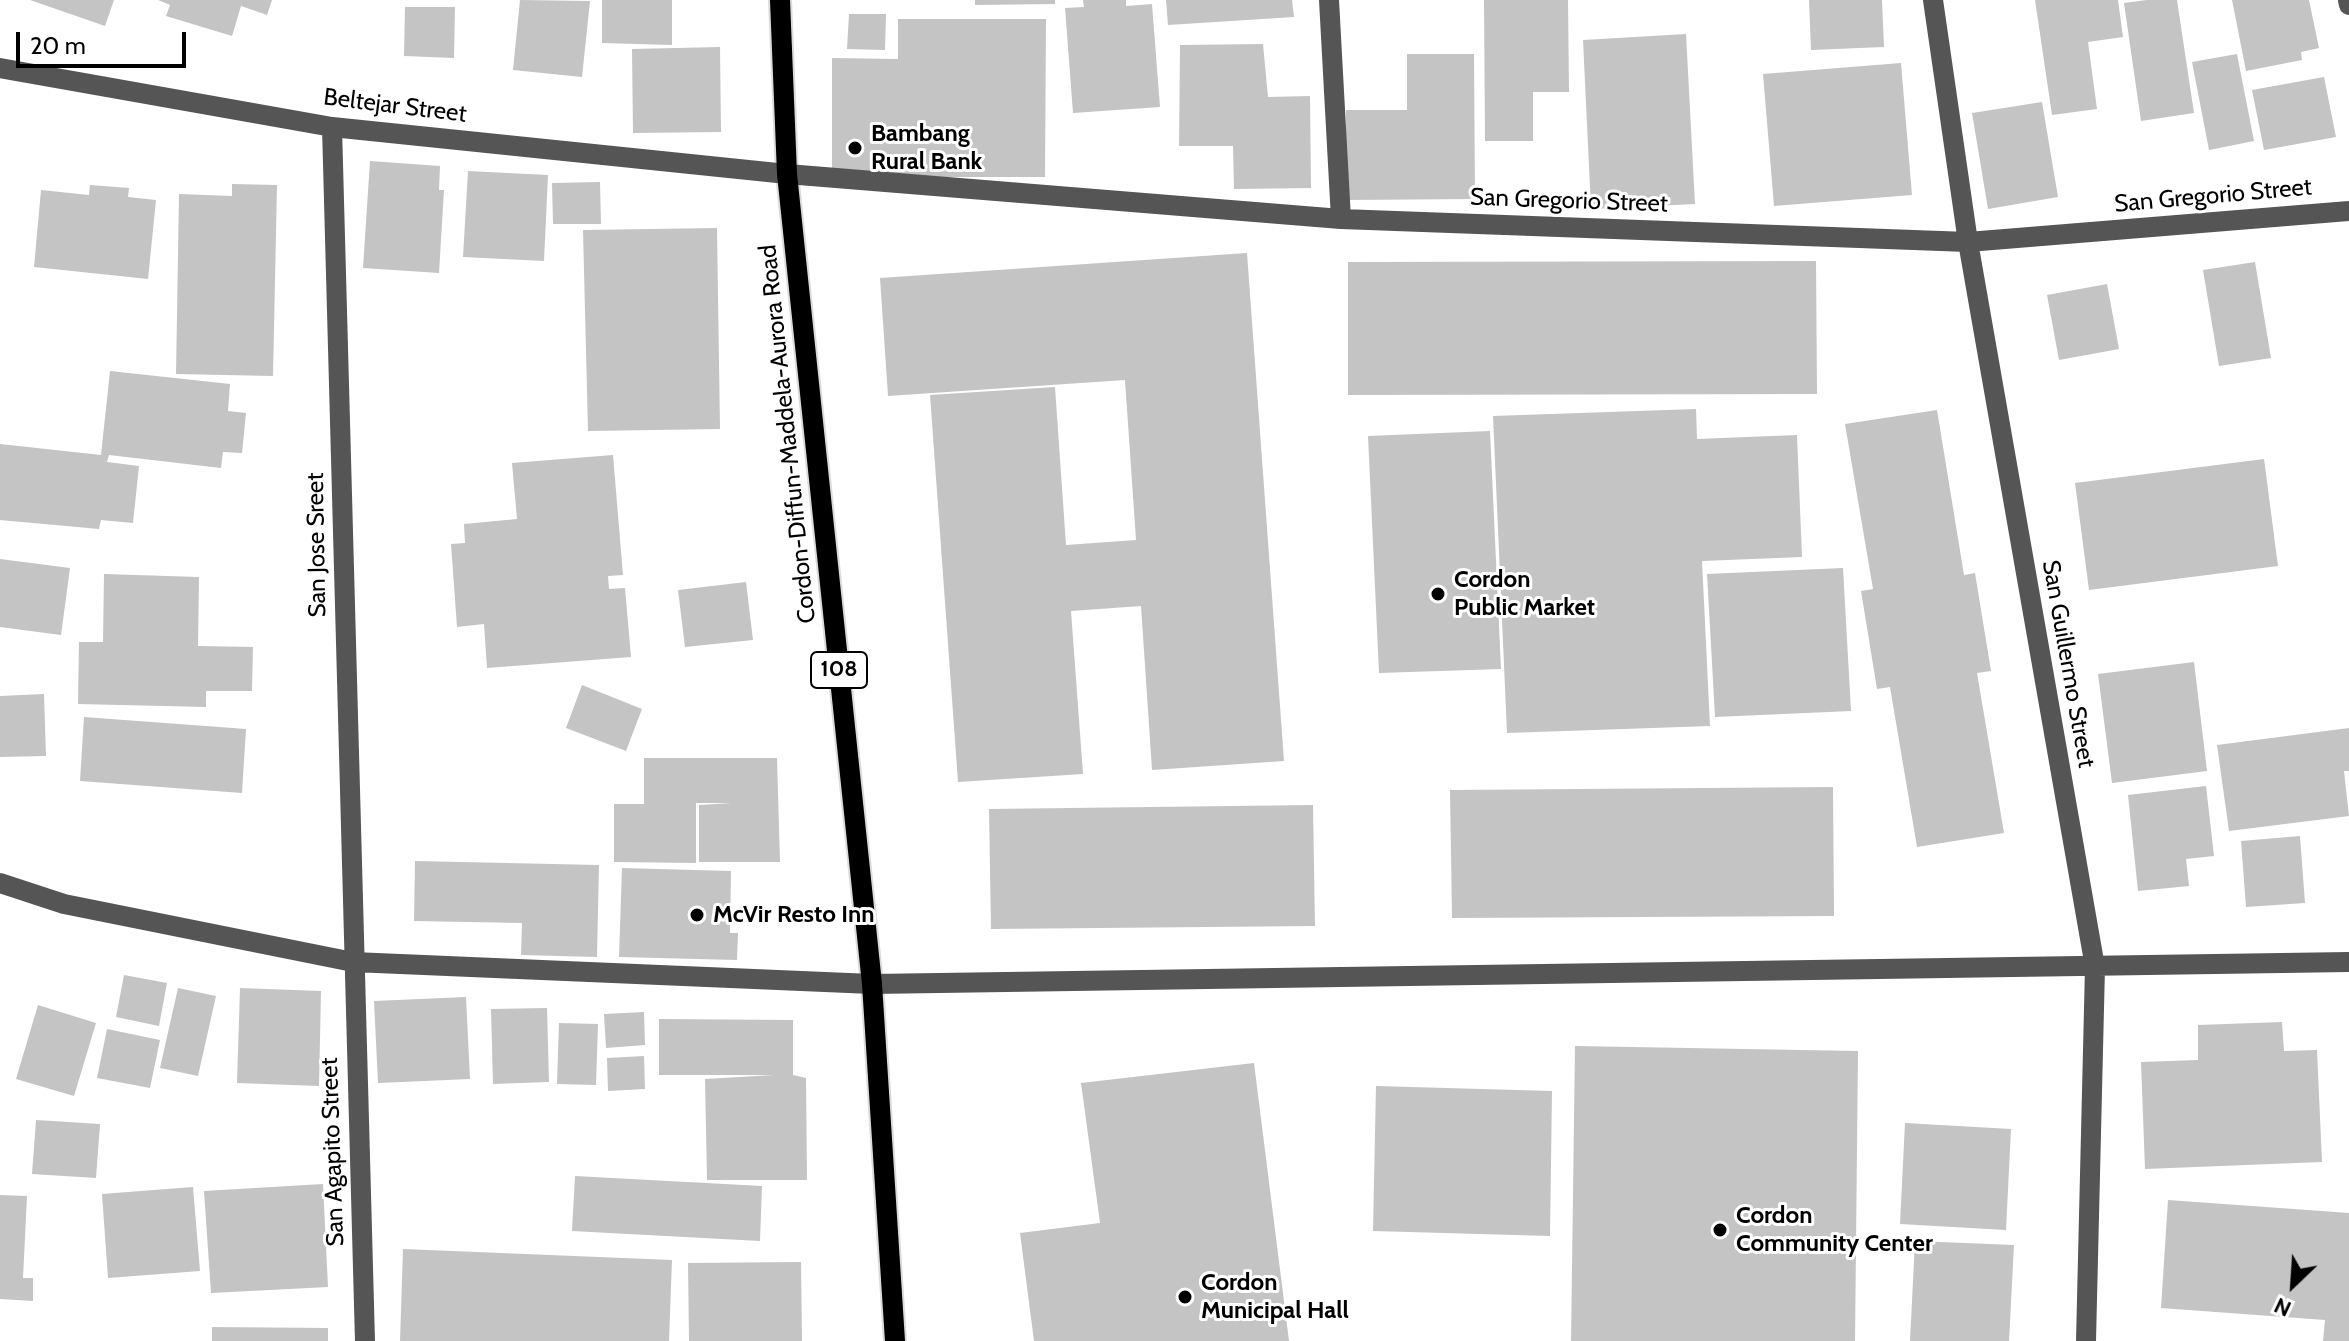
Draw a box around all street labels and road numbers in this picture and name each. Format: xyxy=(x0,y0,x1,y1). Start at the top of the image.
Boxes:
street label: Beltejar Street xyxy=(322,83,468,129)
street label: San Gregorio Street xyxy=(2113,173,2313,219)
street label: San Gregorio Street xyxy=(1470,183,1668,219)
street label: Cordon-Diffun-Maddela-Aurora Road xyxy=(754,243,822,625)
street label: San Jose Sreet xyxy=(301,472,333,618)
street label: San Guillermo Street xyxy=(2036,558,2100,770)
road number: 108 xyxy=(811,652,867,688)
street label: San Agapito Street xyxy=(315,1057,351,1247)

